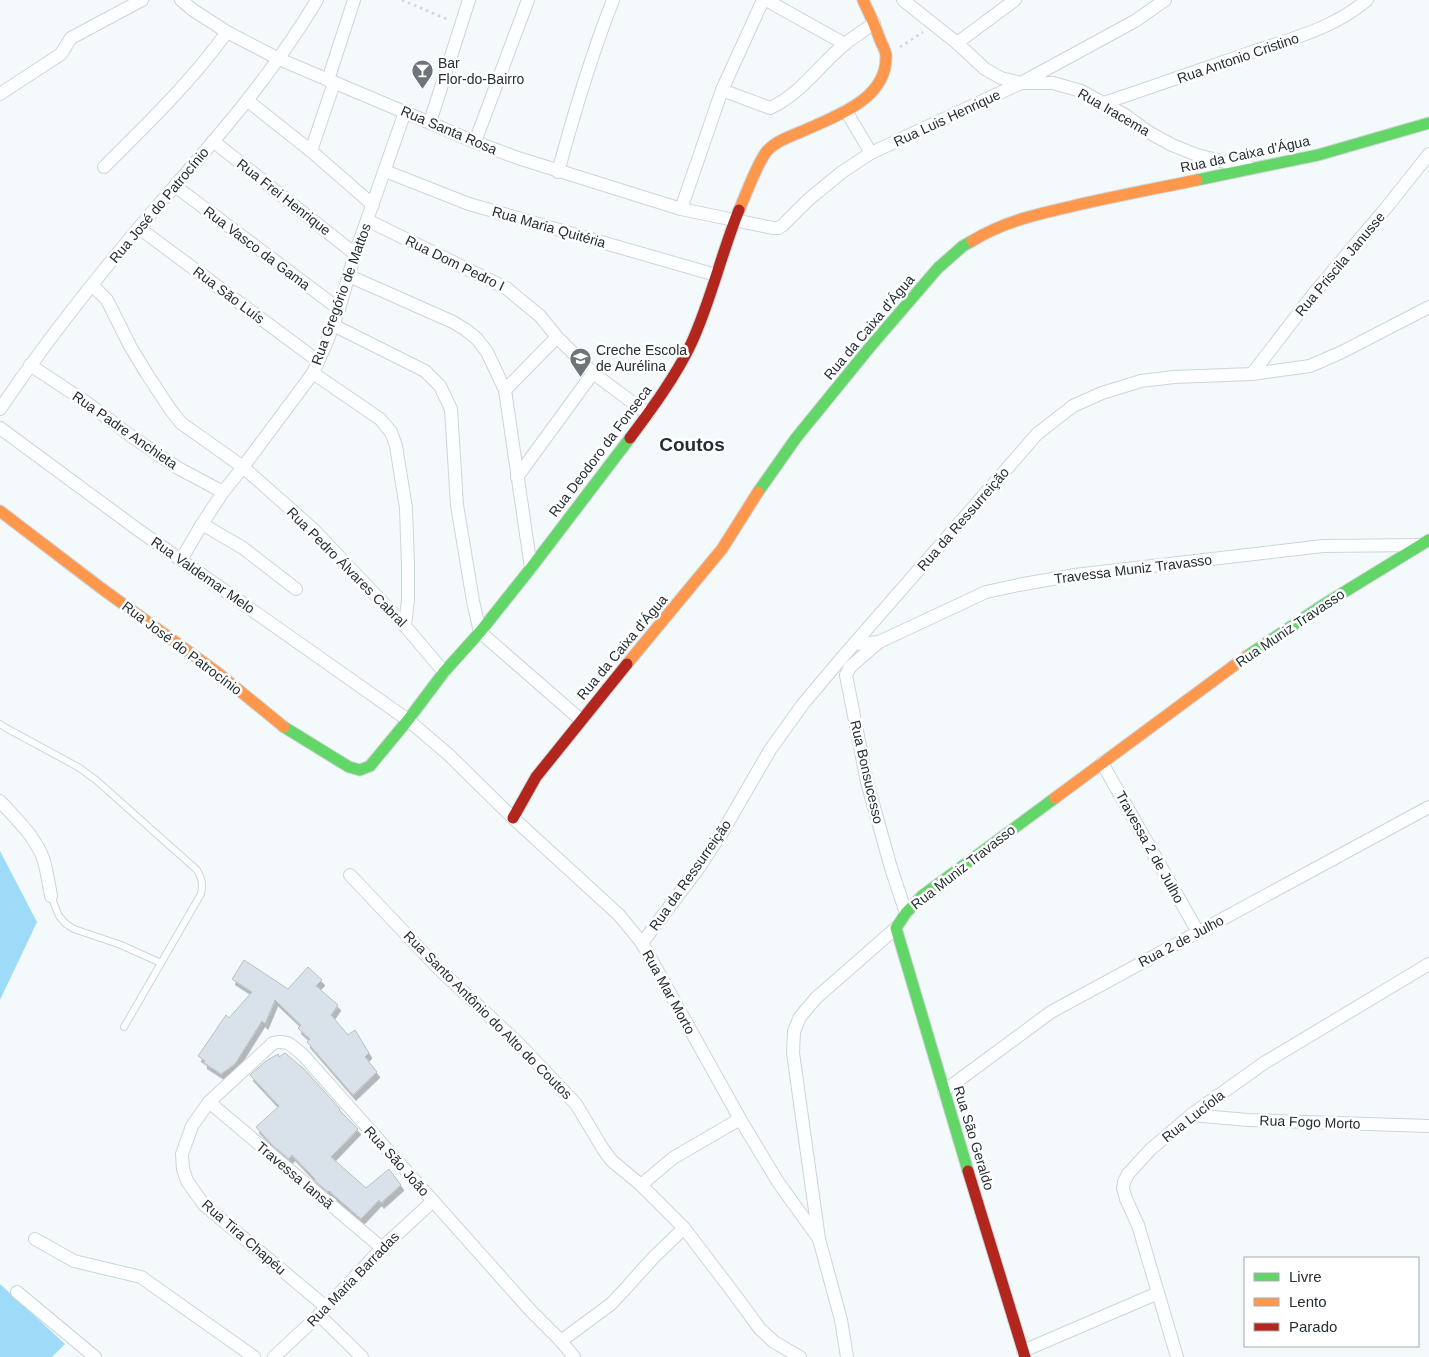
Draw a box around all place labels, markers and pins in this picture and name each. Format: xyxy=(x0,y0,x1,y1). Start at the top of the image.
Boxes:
place label: Bar Flor-do-Bairro xyxy=(438,55,525,87)
bar icon: Bar Flor-do-Bairro xyxy=(410,59,434,90)
place label: Creche Escola de Aurélina xyxy=(596,342,687,374)
school or university icon: Creche Escola de Aurélina xyxy=(568,346,592,377)

